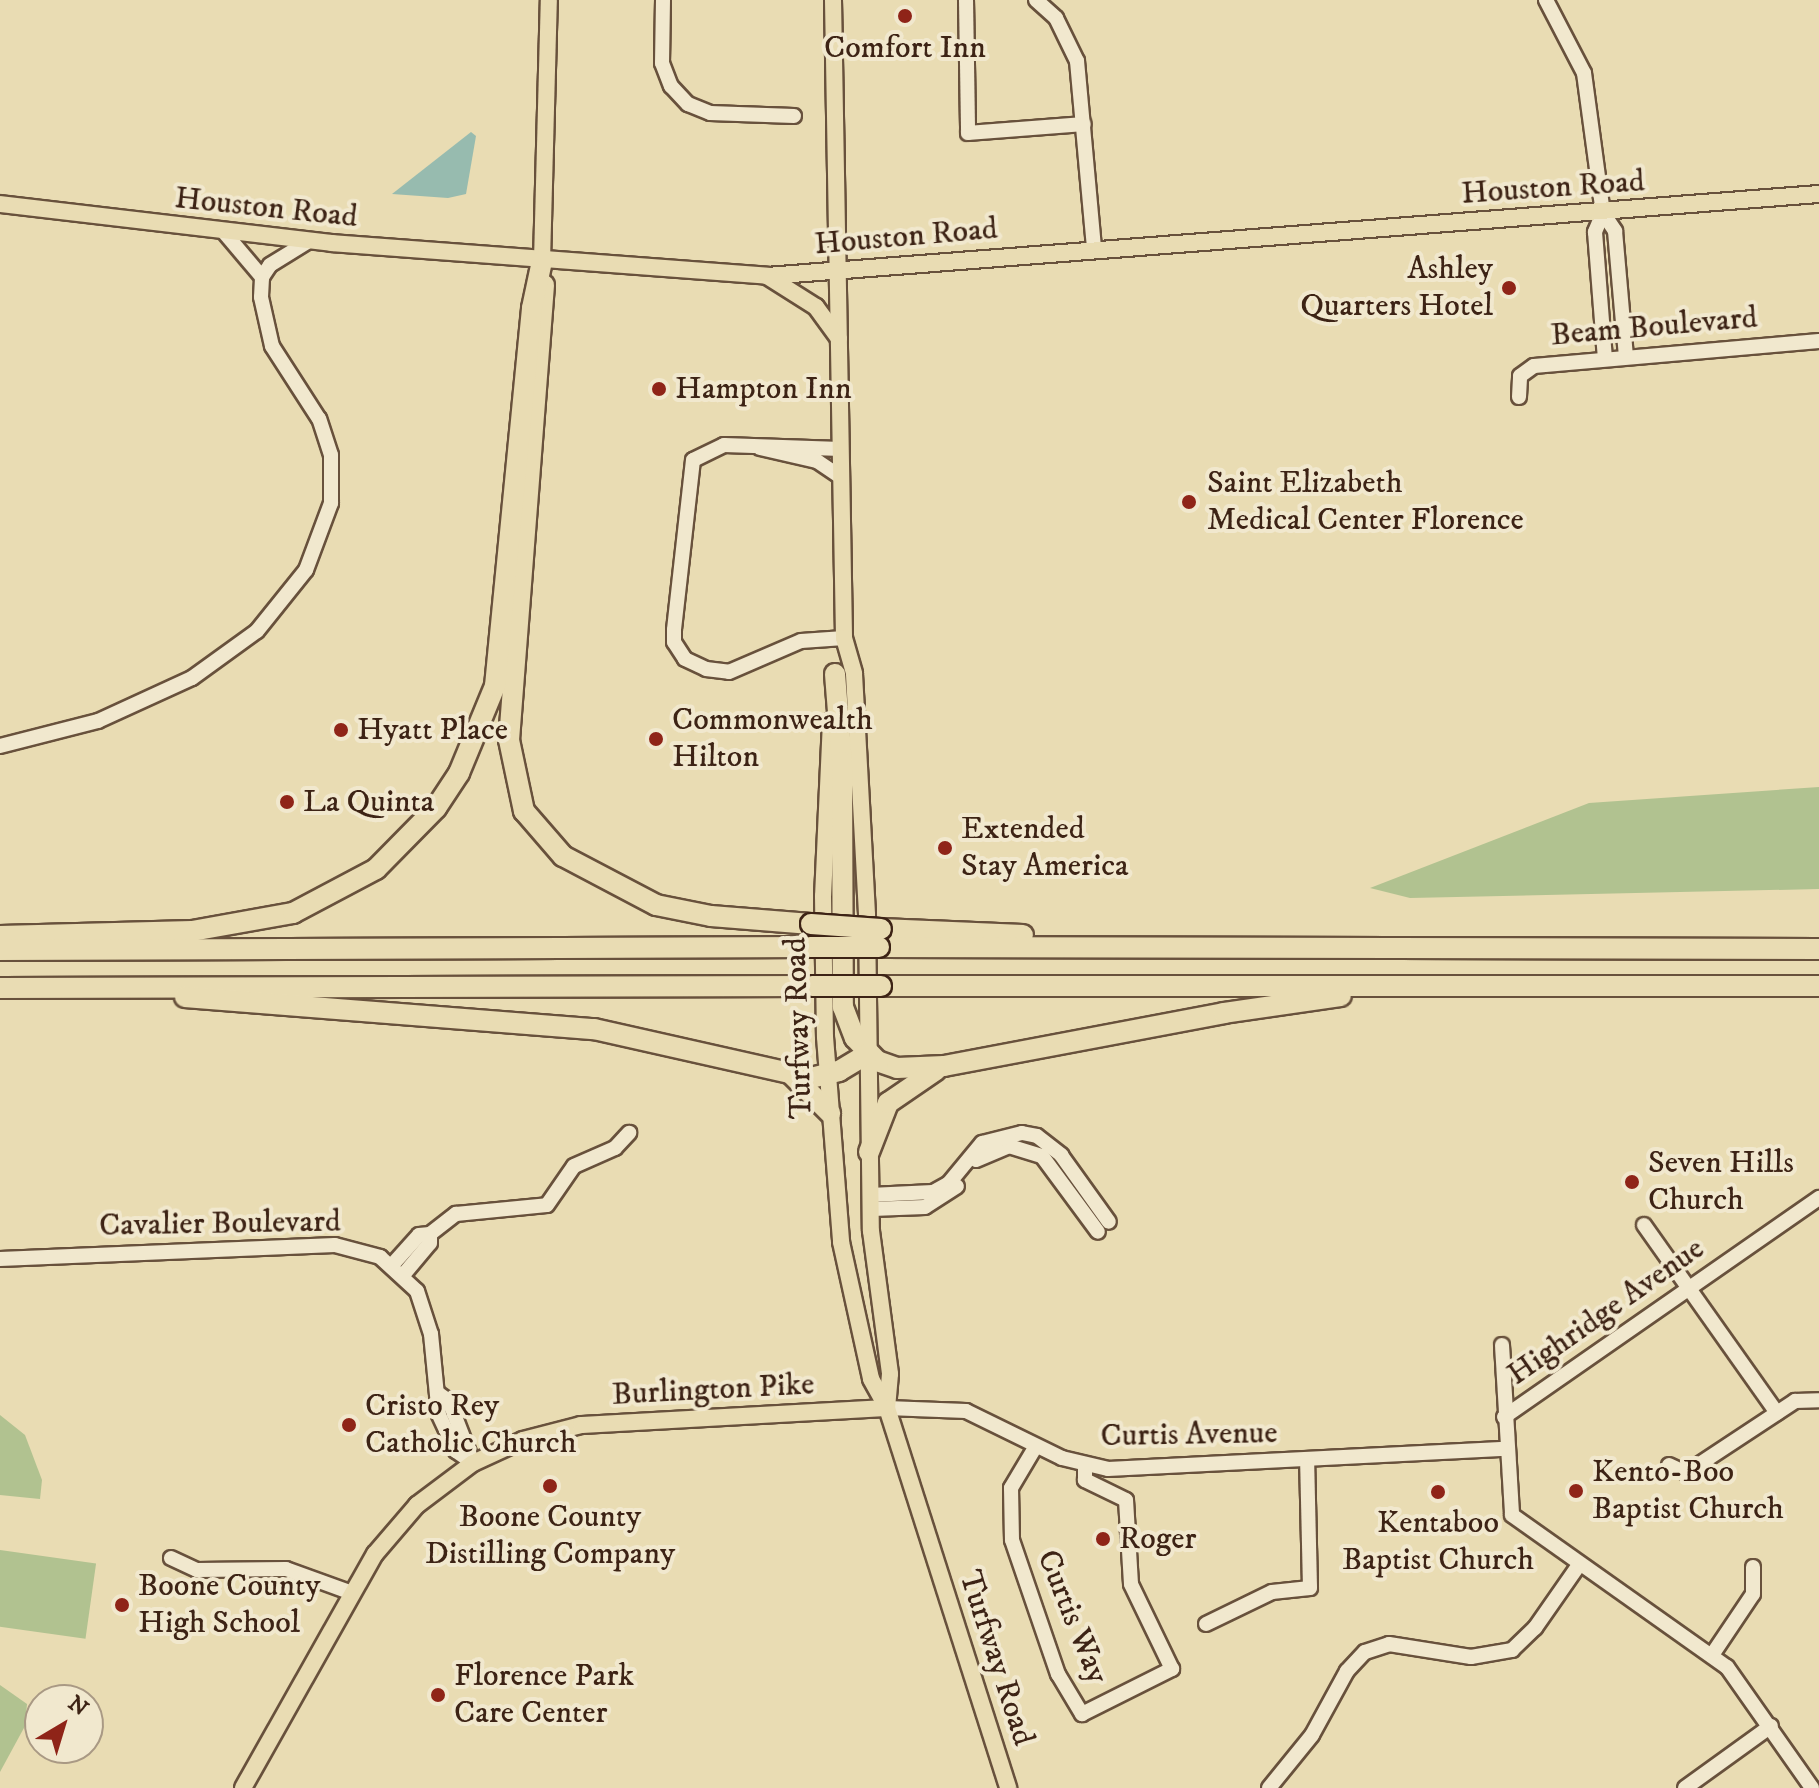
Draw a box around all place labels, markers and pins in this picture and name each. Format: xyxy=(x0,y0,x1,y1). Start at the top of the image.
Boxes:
marker: Comfort Inn xyxy=(896,7,914,25)
place label: Comfort Inn xyxy=(824,29,986,67)
place label: Ashley Quarters Hotel xyxy=(1300,251,1493,326)
marker: Ashley Quarters Hotel xyxy=(1500,279,1518,297)
place label: Hampton Inn xyxy=(675,370,852,408)
marker: Hampton Inn xyxy=(650,380,668,398)
place label: Saint Elizabeth Medical Center Florence xyxy=(1207,465,1524,540)
marker: Saint Elizabeth Medical Center Florence xyxy=(1178,491,1200,513)
place label: Commonwealth Hilton xyxy=(672,702,873,777)
place label: Hyatt Place xyxy=(357,711,508,749)
marker: Hyatt Place xyxy=(332,721,350,739)
marker: Commonwealth Hilton xyxy=(647,730,665,748)
place label: La Quinta xyxy=(303,783,434,821)
marker: La Quinta xyxy=(278,793,296,811)
place label: Extended Stay America xyxy=(961,811,1129,886)
marker: Extended Stay America xyxy=(936,839,954,857)
place label: Seven Hills Church xyxy=(1648,1145,1794,1220)
marker: Seven Hills Church xyxy=(1623,1173,1641,1191)
place label: Cristo Rey Catholic Church xyxy=(365,1388,576,1463)
marker: Cristo Rey Catholic Church xyxy=(340,1416,358,1434)
place label: Kento-Boo Baptist Church xyxy=(1592,1454,1784,1529)
marker: Boone County Distilling Company xyxy=(541,1477,559,1495)
marker: Kento-Boo Baptist Church xyxy=(1567,1482,1585,1500)
marker: Kentaboo Baptist Church xyxy=(1429,1483,1447,1501)
place label: Boone County Distilling Company xyxy=(425,1499,675,1574)
place label: Kentaboo Baptist Church xyxy=(1342,1505,1534,1580)
place label: Roger xyxy=(1119,1520,1196,1558)
marker: Roger xyxy=(1094,1530,1112,1548)
place label: Boone County High School xyxy=(138,1568,320,1643)
marker: Boone County High School xyxy=(113,1596,131,1614)
place label: Florence Park Care Center xyxy=(454,1658,634,1733)
marker: Florence Park Care Center xyxy=(429,1686,447,1704)

